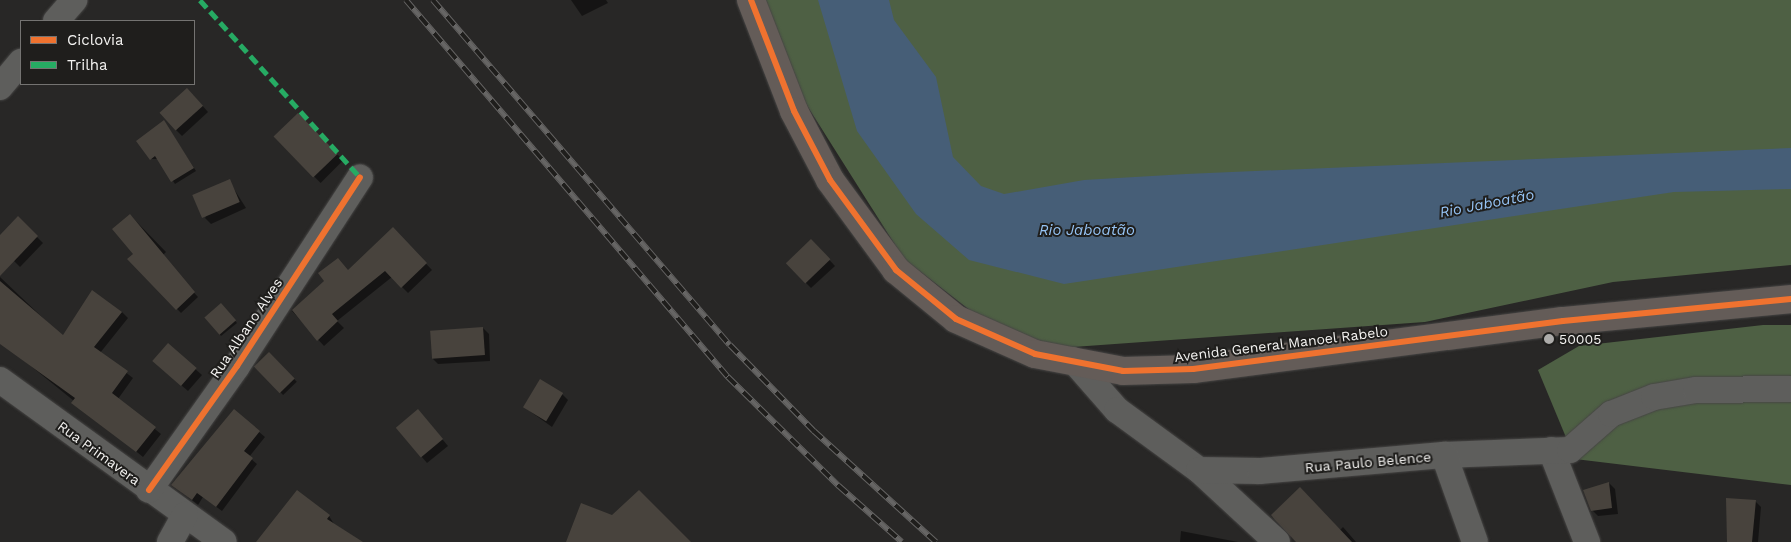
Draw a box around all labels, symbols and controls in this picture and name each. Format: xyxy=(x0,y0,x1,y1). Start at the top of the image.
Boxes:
legend xyxy=(20,20,195,85)
text: Ciclovia xyxy=(67,31,124,49)
text: Trilha xyxy=(67,56,108,74)
water label: Rio Jaboatão xyxy=(1438,186,1536,222)
water label: Rio Jaboatão xyxy=(1039,222,1135,240)
street label: Rua Albano Alves xyxy=(206,274,286,382)
street label: Avenida General Manoel Rabelo xyxy=(1173,322,1389,366)
place label: 50005 xyxy=(1559,331,1601,347)
marker: 50005 xyxy=(1543,333,1555,345)
street label: Rua Primavera xyxy=(54,417,144,489)
street label: Rua Paulo Belence xyxy=(1304,448,1432,476)

